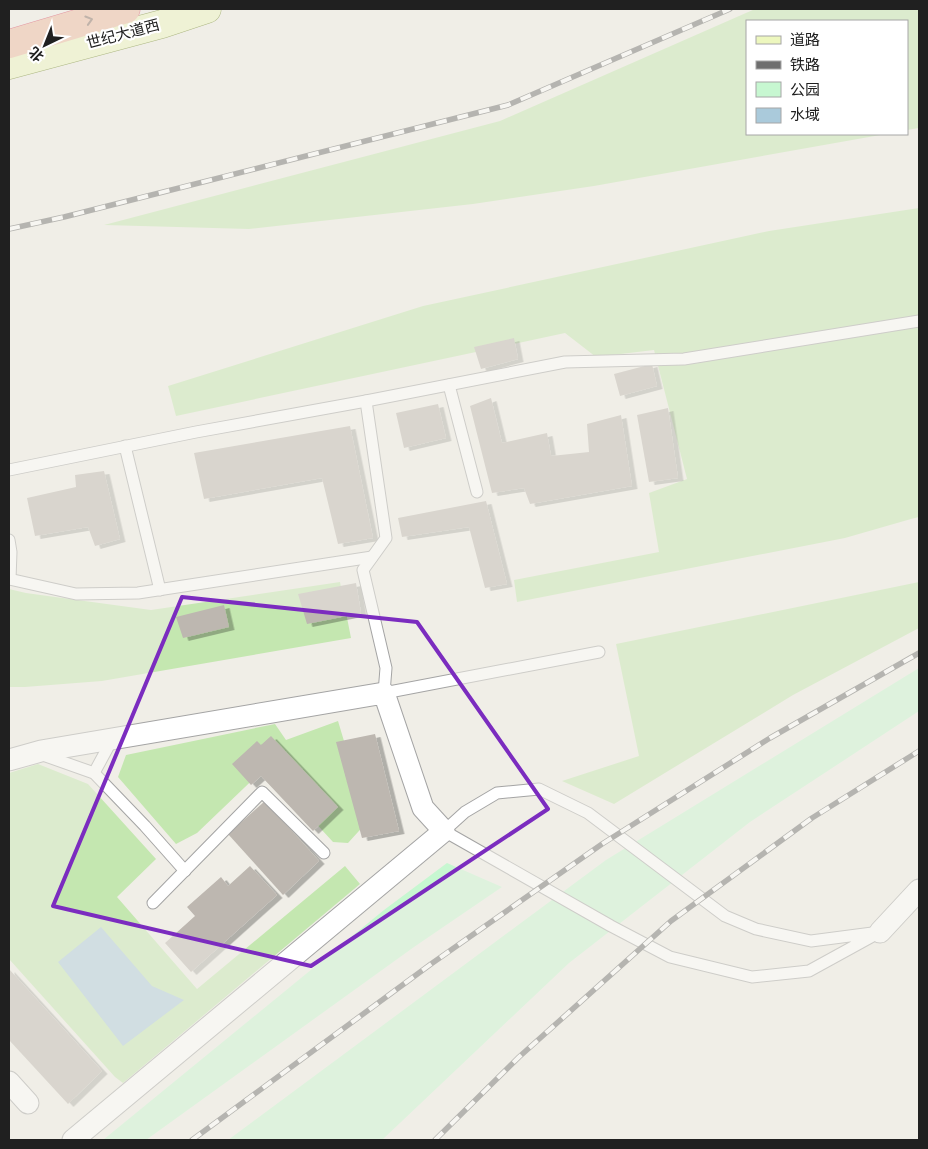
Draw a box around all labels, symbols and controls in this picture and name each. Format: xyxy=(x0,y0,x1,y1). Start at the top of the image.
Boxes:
street label: 世纪大道西 xyxy=(84,16,162,52)
one-way arrow xyxy=(84,16,93,26)
north arrow xyxy=(20,20,70,70)
legend xyxy=(746,20,908,135)
text: 道路 xyxy=(790,31,820,49)
text: 北 xyxy=(26,43,47,65)
text: 铁路 xyxy=(790,56,820,74)
text: 公园 xyxy=(790,81,820,99)
text: 水域 xyxy=(790,106,820,124)

